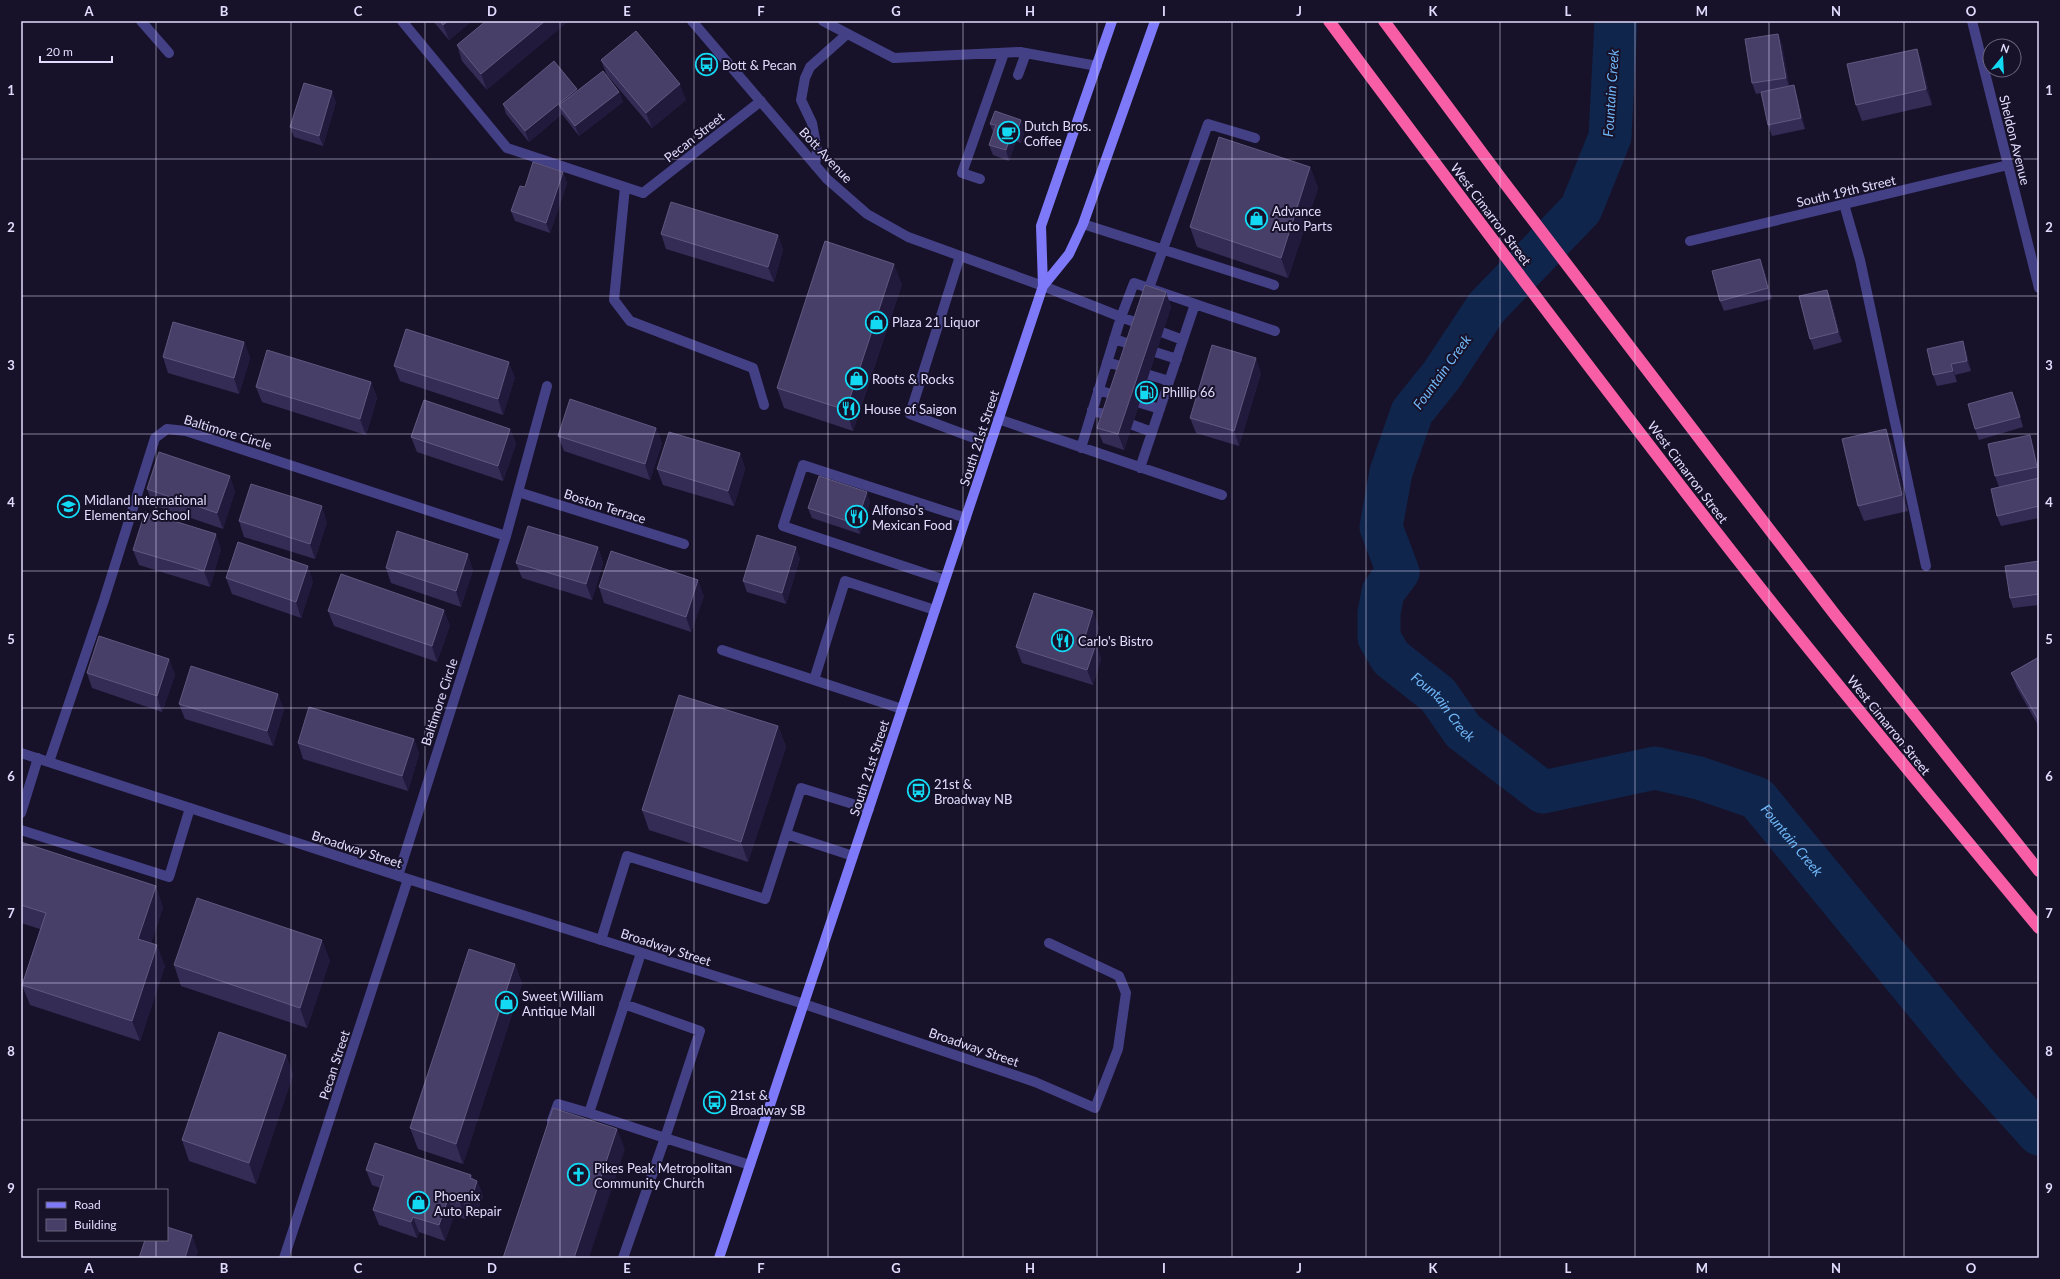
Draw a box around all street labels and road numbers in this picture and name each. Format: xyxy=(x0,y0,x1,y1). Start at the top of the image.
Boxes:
street label: Sheldon Avenue xyxy=(1996,93,2034,187)
street label: Pecan Street xyxy=(661,108,727,165)
street label: Bott Avenue xyxy=(796,124,856,186)
street label: West Cimarron Street xyxy=(1447,160,1535,268)
street label: South 19th Street xyxy=(1795,172,1898,210)
street label: South 21st Street xyxy=(956,388,1002,488)
street label: Baltimore Circle xyxy=(182,411,274,453)
street label: West Cimarron Street xyxy=(1644,418,1732,526)
street label: Boston Terrace xyxy=(562,485,648,527)
street label: Baltimore Circle xyxy=(417,656,461,748)
street label: West Cimarron Street xyxy=(1844,672,1934,778)
street label: South 21st Street xyxy=(846,718,892,818)
street label: Broadway Street xyxy=(310,827,405,871)
street label: Broadway Street xyxy=(619,925,714,969)
street label: Broadway Street xyxy=(927,1024,1021,1070)
street label: Pecan Street xyxy=(315,1028,353,1102)

